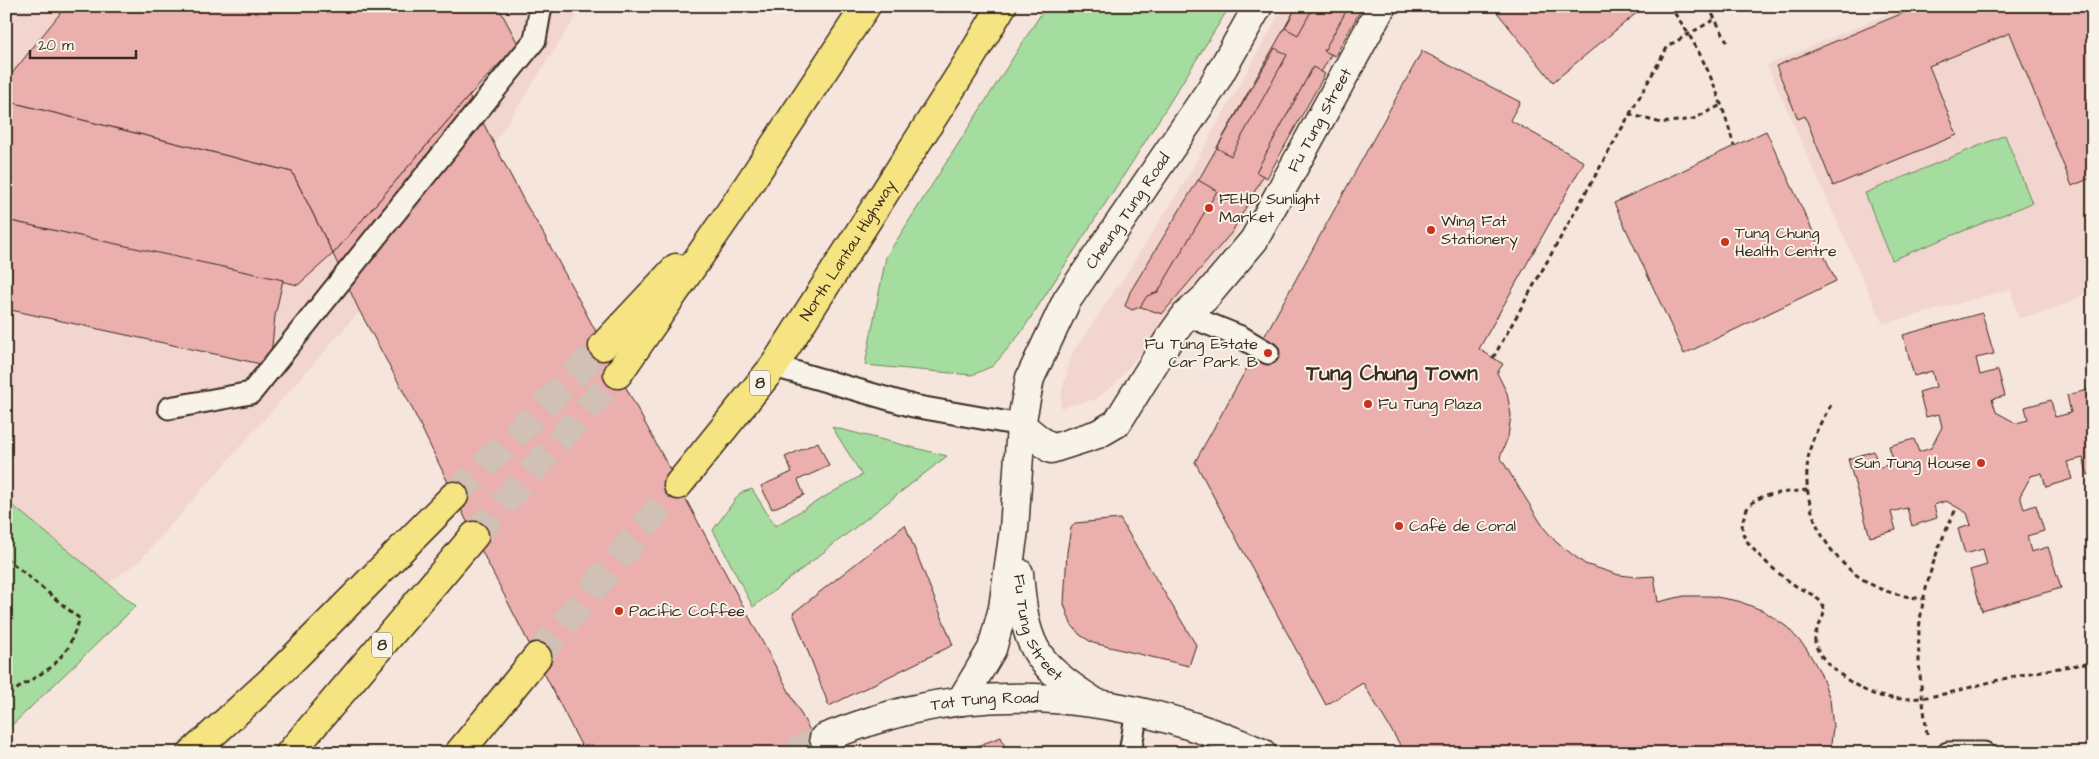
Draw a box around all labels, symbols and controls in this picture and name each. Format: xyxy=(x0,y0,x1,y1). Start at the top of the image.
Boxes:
scale bar xyxy=(30,28,136,60)
text: 20 m xyxy=(38,35,74,56)
street label: Fu Tung Street xyxy=(1282,64,1357,176)
street label: Cheung Tung Road xyxy=(1080,148,1175,273)
street label: North Lantau Highway xyxy=(795,176,902,325)
place label: FEHD Sunlight Market xyxy=(1219,188,1321,228)
marker: FEHD Sunlight Market xyxy=(1203,202,1215,214)
place label: Wing Fat Stationery xyxy=(1441,210,1518,251)
place label: Tung Chung Health Centre xyxy=(1735,222,1837,262)
marker: Wing Fat Stationery xyxy=(1425,224,1437,236)
marker: Tung Chung Health Centre xyxy=(1719,236,1731,248)
place label: Fu Tung Estate Car Park B xyxy=(1144,333,1259,373)
marker: Fu Tung Estate Car Park B xyxy=(1262,347,1274,359)
district label: Tung Chung Town xyxy=(1305,359,1478,390)
road number: 8 xyxy=(750,370,770,396)
place label: Fu Tung Plaza xyxy=(1378,393,1481,416)
marker: Fu Tung Plaza xyxy=(1362,398,1374,410)
place label: Sun Tung House xyxy=(1854,452,1971,475)
marker: Sun Tung House xyxy=(1975,457,1987,469)
place label: Café de Coral xyxy=(1409,515,1516,537)
marker: Café de Coral xyxy=(1393,520,1405,532)
street label: Fu Tung Street xyxy=(1008,573,1068,687)
place label: Pacific Coffee xyxy=(629,600,745,622)
marker: Pacific Coffee xyxy=(613,605,625,617)
road number: 8 xyxy=(372,632,392,658)
street label: Tat Tung Road xyxy=(929,687,1039,716)

